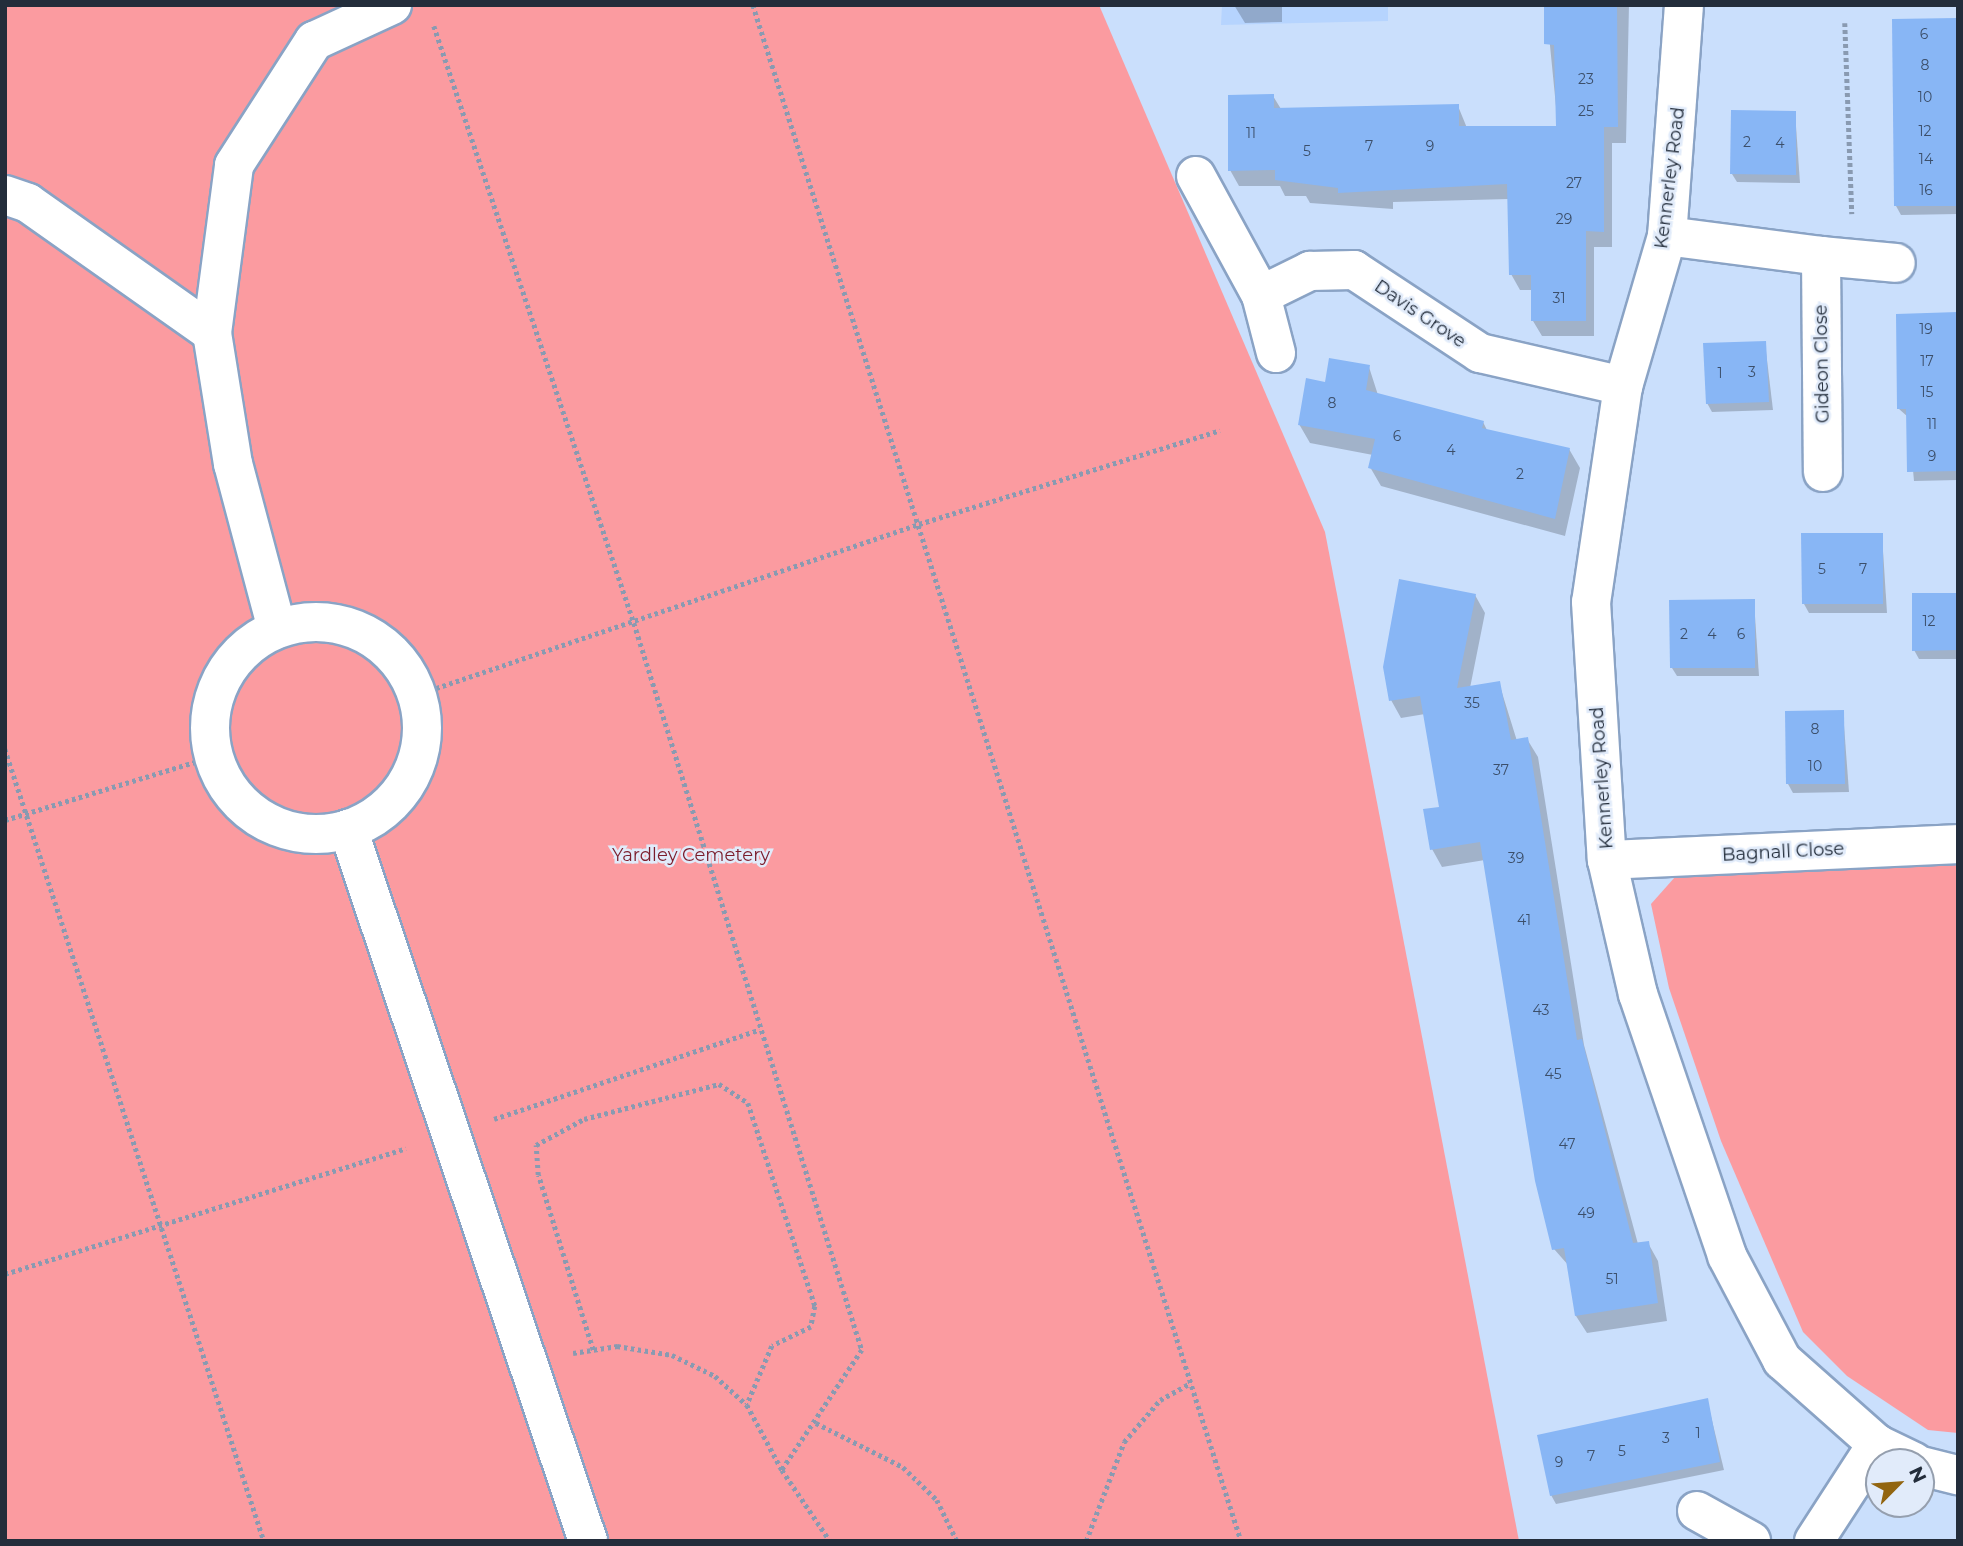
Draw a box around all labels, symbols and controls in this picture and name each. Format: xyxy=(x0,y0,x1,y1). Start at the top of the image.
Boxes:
house number: 6 xyxy=(1920,26,1928,42)
house number: 8 xyxy=(1921,57,1929,73)
house number: 23 xyxy=(1578,71,1594,87)
house number: 10 xyxy=(1918,89,1932,105)
house number: 25 xyxy=(1578,103,1594,119)
street label: Kennerley Road xyxy=(1651,106,1689,250)
house number: 12 xyxy=(1918,123,1932,139)
house number: 11 xyxy=(1246,125,1256,141)
house number: 2 xyxy=(1743,134,1751,150)
house number: 4 xyxy=(1775,135,1785,151)
house number: 7 xyxy=(1365,138,1373,154)
house number: 9 xyxy=(1426,138,1434,154)
house number: 5 xyxy=(1303,143,1311,159)
house number: 14 xyxy=(1919,151,1933,167)
house number: 27 xyxy=(1566,175,1582,191)
house number: 16 xyxy=(1919,182,1933,198)
house number: 29 xyxy=(1556,211,1572,227)
street label: Davis Grove xyxy=(1370,275,1470,353)
house number: 31 xyxy=(1553,290,1565,306)
street label: Gideon Close xyxy=(1810,305,1834,423)
house number: 19 xyxy=(1919,321,1933,337)
house number: 17 xyxy=(1920,353,1934,369)
house number: 3 xyxy=(1748,364,1756,380)
house number: 1 xyxy=(1717,365,1723,381)
house number: 15 xyxy=(1921,384,1933,400)
house number: 8 xyxy=(1328,395,1336,411)
house number: 11 xyxy=(1927,416,1937,432)
house number: 6 xyxy=(1393,428,1401,444)
house number: 4 xyxy=(1446,442,1456,458)
house number: 9 xyxy=(1928,448,1936,464)
house number: 2 xyxy=(1516,466,1524,482)
house number: 5 xyxy=(1818,561,1826,577)
house number: 7 xyxy=(1859,561,1867,577)
house number: 12 xyxy=(1922,613,1936,629)
house number: 2 xyxy=(1680,626,1688,642)
house number: 4 xyxy=(1707,626,1717,642)
house number: 6 xyxy=(1737,626,1745,642)
house number: 35 xyxy=(1464,695,1480,711)
street label: Kennerley Road xyxy=(1586,706,1618,850)
house number: 8 xyxy=(1811,721,1819,737)
house number: 10 xyxy=(1808,758,1822,774)
house number: 37 xyxy=(1493,762,1509,778)
street label: Bagnall Close xyxy=(1721,838,1845,866)
park label: Yardley Cemetery xyxy=(612,844,770,866)
house number: 39 xyxy=(1508,850,1524,866)
house number: 41 xyxy=(1517,912,1531,928)
house number: 43 xyxy=(1533,1002,1549,1018)
house number: 45 xyxy=(1544,1066,1562,1082)
house number: 47 xyxy=(1559,1136,1575,1152)
house number: 49 xyxy=(1577,1205,1595,1221)
house number: 51 xyxy=(1606,1271,1618,1287)
house number: 1 xyxy=(1695,1425,1701,1441)
house number: 3 xyxy=(1662,1430,1670,1446)
house number: 5 xyxy=(1618,1443,1626,1459)
house number: 7 xyxy=(1587,1448,1595,1464)
north arrow xyxy=(1865,1448,1935,1518)
house number: 9 xyxy=(1555,1454,1563,1470)
text: N xyxy=(1904,1463,1931,1487)

